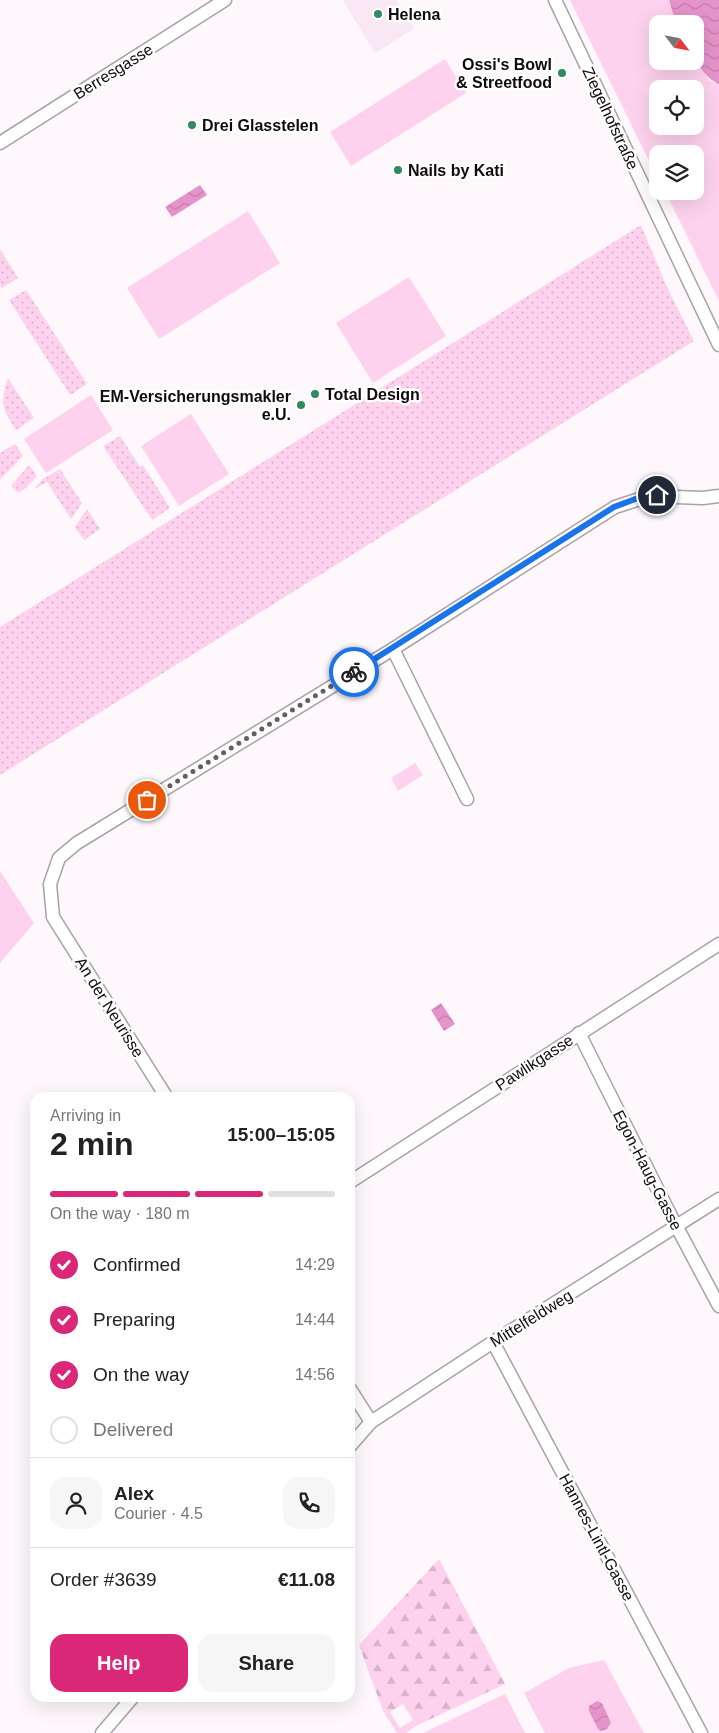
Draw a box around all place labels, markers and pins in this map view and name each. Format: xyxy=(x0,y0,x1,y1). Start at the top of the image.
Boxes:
place label: Helena xyxy=(388,6,441,23)
marker: Helena xyxy=(372,8,384,20)
place label: Ossi's Bowl & Streetfood xyxy=(456,56,552,91)
marker: Ossi's Bowl & Streetfood xyxy=(556,67,568,79)
place label: Drei Glasstelen xyxy=(202,117,319,134)
marker: Drei Glasstelen xyxy=(186,119,198,131)
place label: Nails by Kati xyxy=(408,162,504,179)
marker: Nails by Kati xyxy=(392,164,404,176)
place label: Total Design xyxy=(325,386,420,403)
place label: EM-Versicherungsmakler e.U. xyxy=(100,388,291,423)
marker: Total Design xyxy=(309,388,321,400)
marker: EM-Versicherungsmakler e.U. xyxy=(295,399,307,411)
pin xyxy=(636,474,678,516)
pin xyxy=(126,779,168,821)

